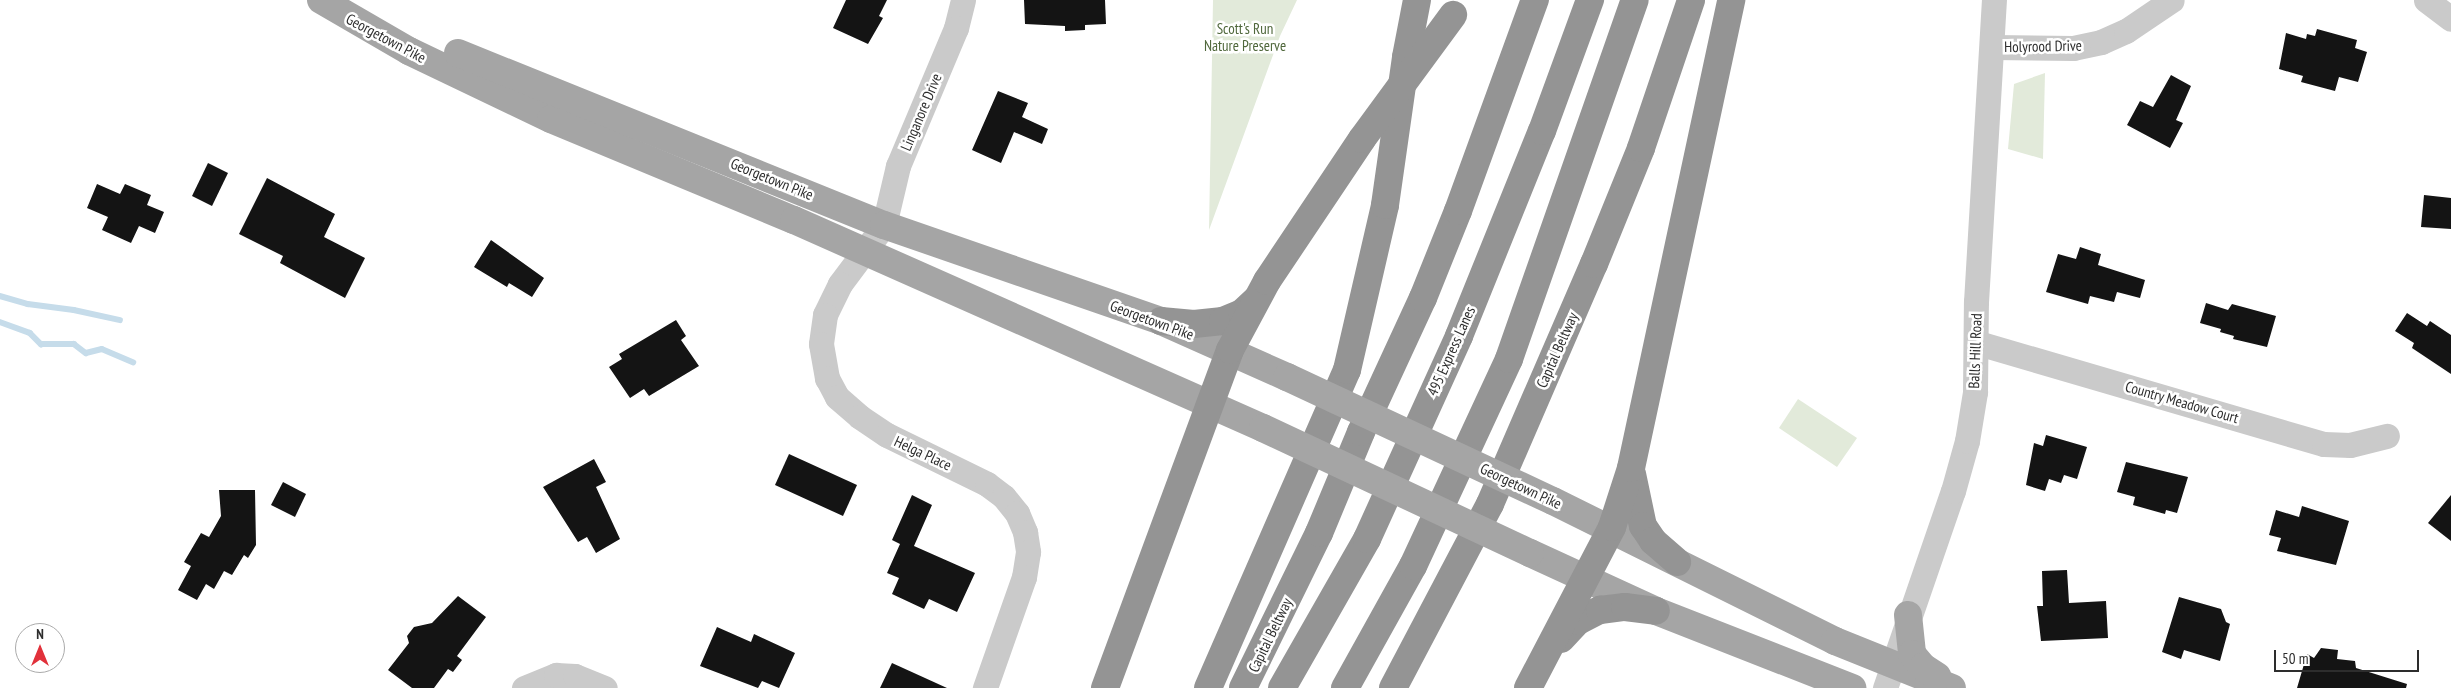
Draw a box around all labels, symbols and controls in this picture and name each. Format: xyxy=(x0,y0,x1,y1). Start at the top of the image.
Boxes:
street label: Georgetown Pike xyxy=(343,9,429,67)
park label: Scott's Run Nature Preserve xyxy=(1204,19,1286,54)
street label: Holyrood Drive xyxy=(2004,36,2082,56)
street label: Linganore Drive xyxy=(897,71,945,153)
street label: Georgetown Pike xyxy=(728,154,816,204)
street label: Georgetown Pike xyxy=(1108,297,1196,343)
street label: 495 Express Lanes xyxy=(1423,303,1479,399)
street label: Capital Beltway xyxy=(1532,310,1582,390)
street label: Balls Hill Road xyxy=(1965,313,1985,389)
street label: Country Meadow Court xyxy=(2123,377,2241,427)
street label: Helga Place xyxy=(892,432,954,474)
street label: Georgetown Pike xyxy=(1478,459,1564,513)
street label: Capital Beltway xyxy=(1244,595,1296,675)
north arrow xyxy=(15,623,65,673)
text: N xyxy=(36,625,44,643)
scale bar xyxy=(2276,640,2421,672)
text: 50 m xyxy=(2282,649,2308,668)

